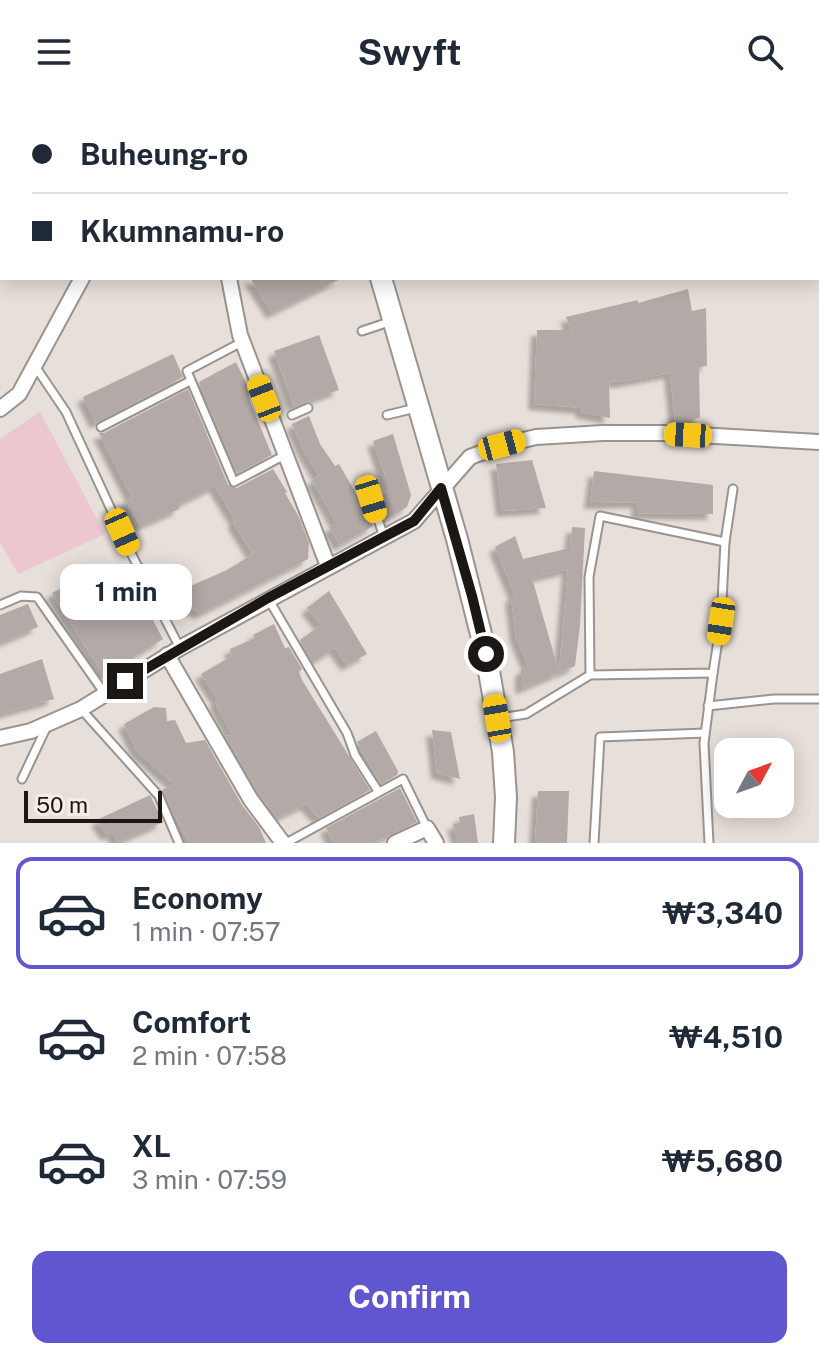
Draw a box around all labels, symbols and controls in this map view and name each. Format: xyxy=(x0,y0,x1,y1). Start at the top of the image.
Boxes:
icon: menu xyxy=(32,30,76,74)
icon: search xyxy=(743,30,787,74)
text: Swyft xyxy=(358,31,461,73)
text: Buheung-ro xyxy=(80,136,248,172)
text: Kkumnamu-ro xyxy=(80,213,284,249)
car xyxy=(244,371,284,425)
car xyxy=(663,422,713,448)
car xyxy=(476,427,528,463)
car xyxy=(353,473,389,525)
car xyxy=(101,505,143,559)
callout: 1 min xyxy=(59,565,191,621)
text: 1 min xyxy=(95,576,157,607)
car xyxy=(705,595,737,647)
route start xyxy=(468,636,504,672)
route end xyxy=(107,663,143,699)
car xyxy=(481,692,513,744)
north arrow xyxy=(714,738,794,818)
map controls xyxy=(714,738,794,818)
scale bar xyxy=(24,787,162,823)
text: 50 m xyxy=(36,792,88,818)
icon: car xyxy=(36,877,108,949)
text: Economy xyxy=(132,880,263,916)
text: ₩3,340 xyxy=(662,895,783,931)
text: 1 min · 07:57 xyxy=(132,916,281,947)
icon: car xyxy=(36,1001,108,1073)
text: Comfort xyxy=(132,1004,251,1040)
text: ₩4,510 xyxy=(669,1019,783,1055)
text: 2 min · 07:58 xyxy=(132,1040,287,1071)
icon: car xyxy=(36,1125,108,1197)
text: XL xyxy=(132,1128,171,1164)
text: ₩5,680 xyxy=(662,1143,783,1179)
text: 3 min · 07:59 xyxy=(132,1164,287,1195)
button: Confirm xyxy=(32,1251,787,1343)

